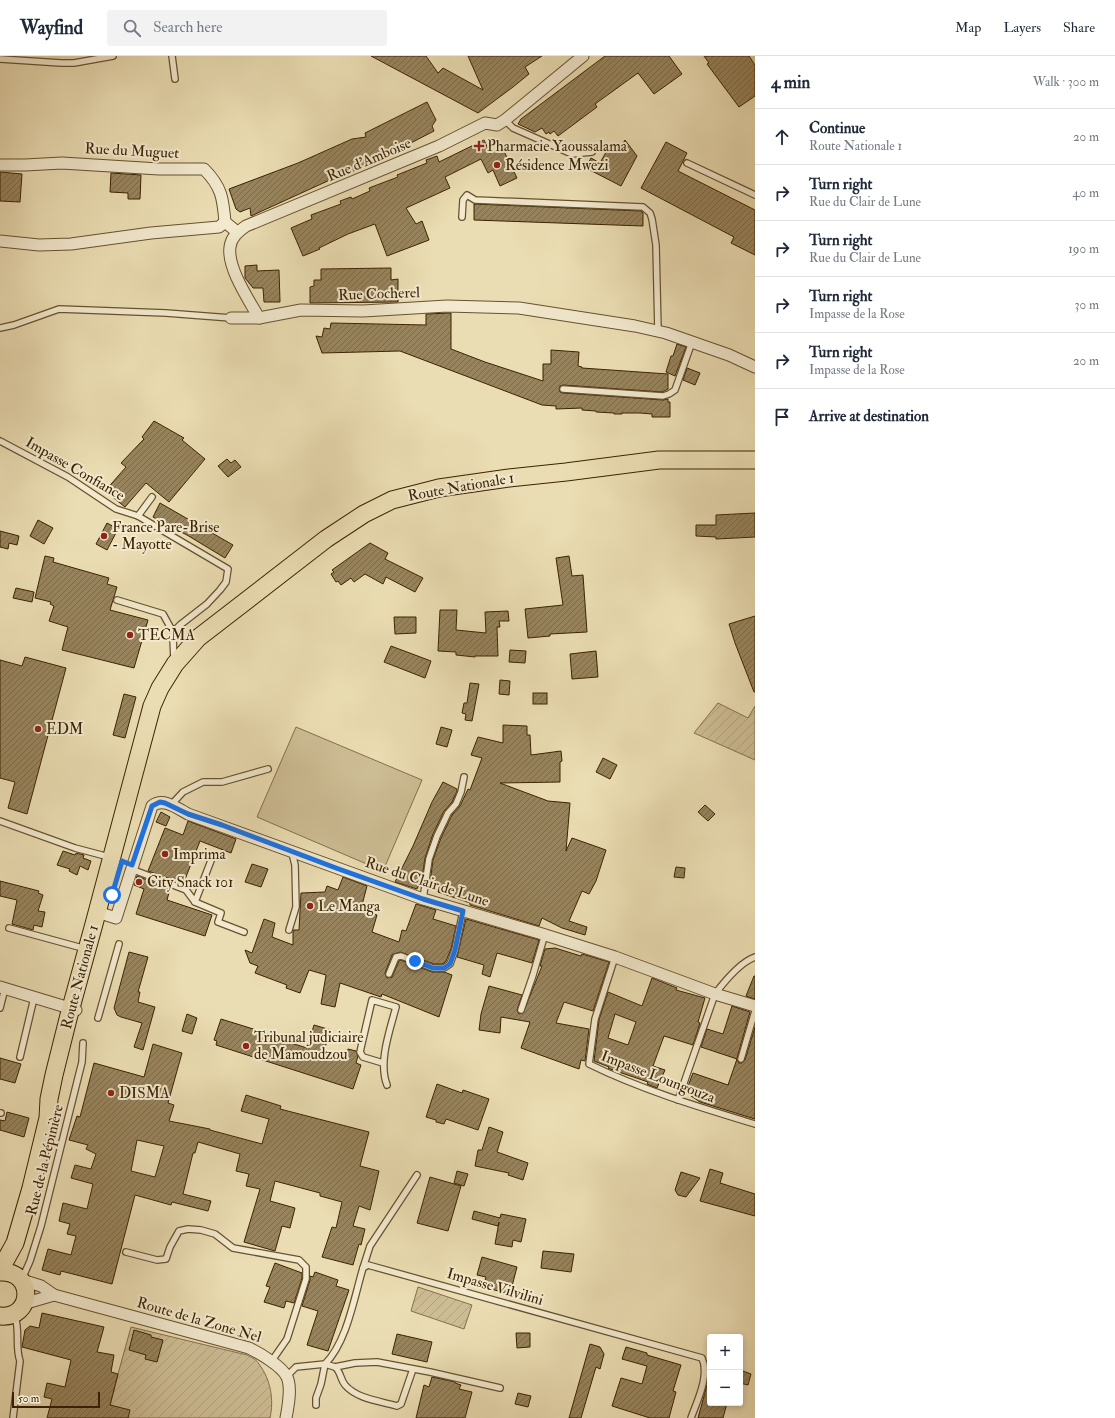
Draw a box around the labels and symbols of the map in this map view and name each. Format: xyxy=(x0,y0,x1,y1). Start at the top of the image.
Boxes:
street label: Rue d'Amboise xyxy=(324,134,414,186)
place label: Pharmacie Yaoussalama xyxy=(487,137,628,156)
street label: Rue du Muguet xyxy=(84,139,180,163)
marker: Pharmacie Yaoussalama xyxy=(474,141,484,151)
place label: Résidence Mwezi xyxy=(505,156,609,175)
marker: Résidence Mwezi xyxy=(492,160,502,170)
street label: Rue Cocherel xyxy=(338,283,420,305)
street label: Impasse Confiance xyxy=(21,433,128,506)
street label: Route Nationale 1 xyxy=(406,468,516,506)
place label: France Pare-Brise - Mayotte xyxy=(112,518,219,554)
marker: France Pare-Brise - Mayotte xyxy=(99,531,109,541)
place label: TECMA xyxy=(138,626,195,645)
marker: TECMA xyxy=(125,630,135,640)
place label: EDM xyxy=(46,720,83,739)
marker: EDM xyxy=(33,724,43,734)
place label: Imprima xyxy=(173,845,226,865)
marker: Imprima xyxy=(160,849,170,859)
street label: Rue du Clair de Lune xyxy=(363,853,491,911)
place label: City Snack 101 xyxy=(147,873,233,892)
marker: City Snack 101 xyxy=(134,877,144,887)
route start xyxy=(103,886,121,904)
place label: Le Manga xyxy=(318,897,381,916)
marker: Le Manga xyxy=(305,901,315,911)
street label: Route Nationale 1 xyxy=(57,923,103,1031)
route end xyxy=(406,952,424,970)
place label: Tribunal judiciaire de Mamoudzou xyxy=(254,1028,364,1064)
marker: Tribunal judiciaire de Mamoudzou xyxy=(241,1041,251,1051)
street label: Impasse Loungouza xyxy=(598,1047,718,1109)
place label: DISMA xyxy=(119,1084,170,1103)
marker: DISMA xyxy=(106,1088,116,1098)
street label: Rue de la Pépinière xyxy=(22,1103,69,1218)
street label: Impasse Vilvilini xyxy=(444,1264,545,1311)
street label: Route de la Zone Nel xyxy=(135,1293,264,1347)
scale bar xyxy=(12,1390,100,1409)

